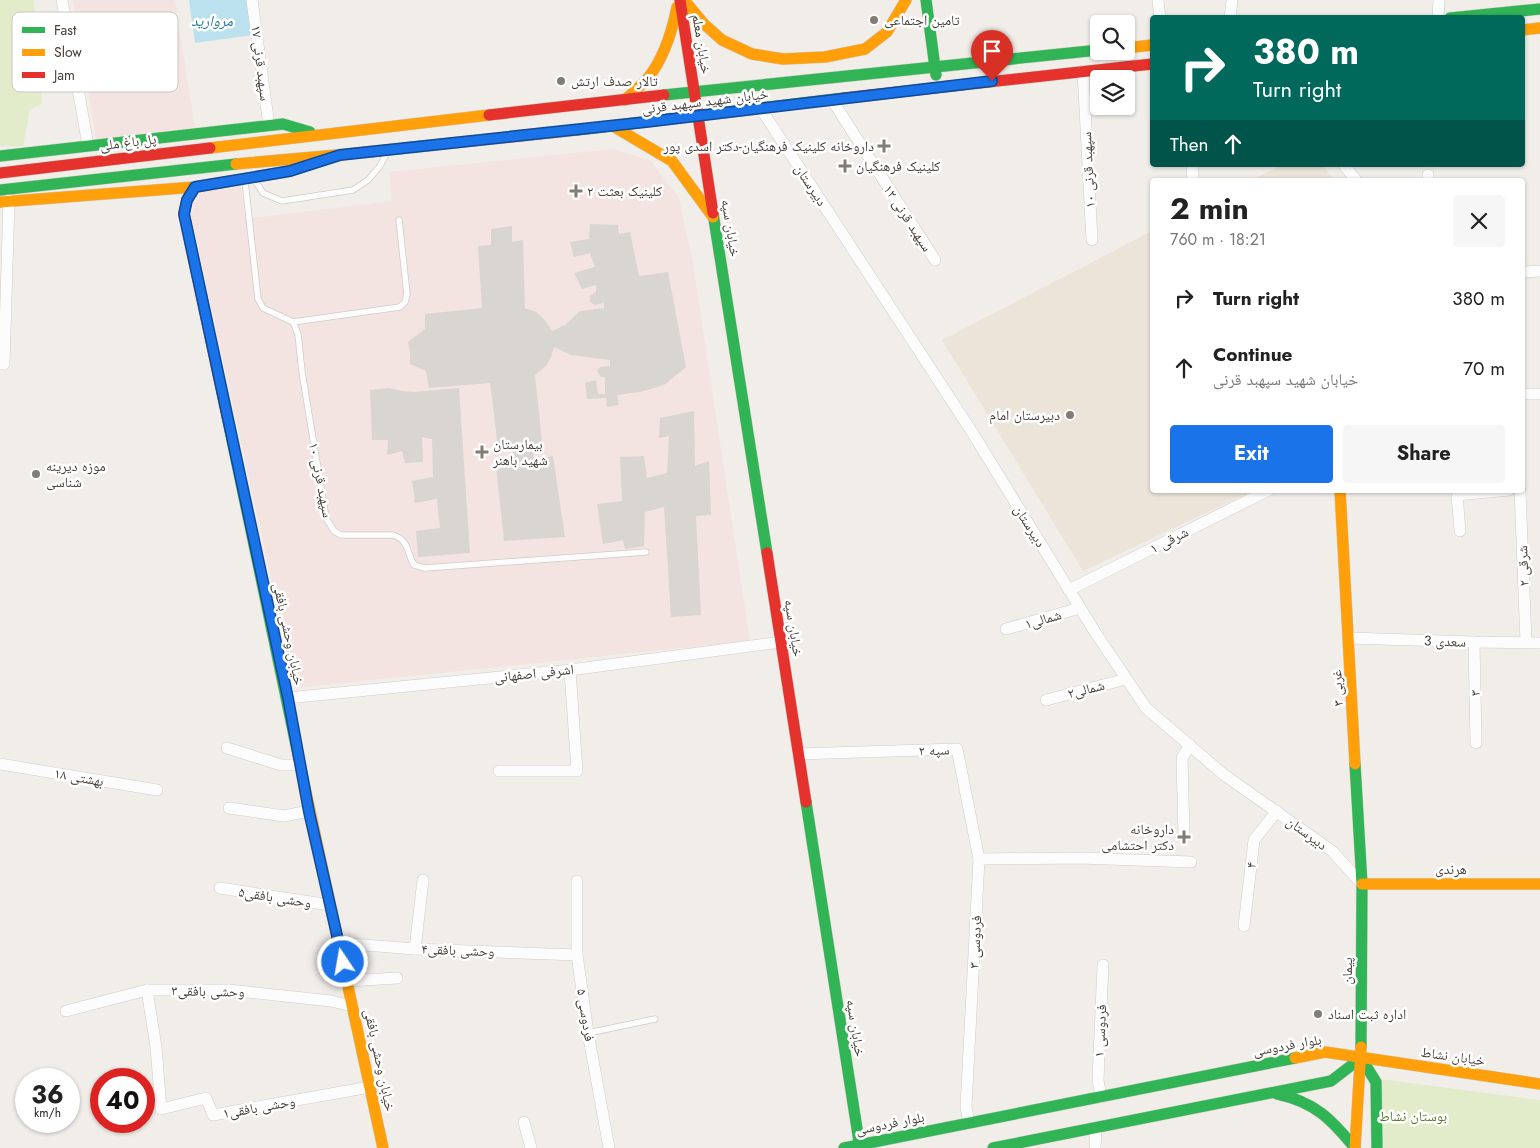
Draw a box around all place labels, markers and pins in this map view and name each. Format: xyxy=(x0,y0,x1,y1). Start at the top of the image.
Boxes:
place label: تامین اجتماعی xyxy=(884,10,960,30)
marker: تامین اجتماعی xyxy=(868,14,880,26)
pin xyxy=(971,30,1013,81)
place label: تالار صدف ارتش xyxy=(571,71,658,91)
marker: تالار صدف ارتش xyxy=(555,75,567,87)
place label: داروخانه کلینیک فرهنگیان-دکتر اسدی پور xyxy=(662,136,874,156)
marker: داروخانه کلینیک فرهنگیان-دکتر اسدی پور xyxy=(878,140,890,152)
place label: کلینیک فرهنگیان xyxy=(856,156,941,176)
marker: کلینیک فرهنگیان xyxy=(838,159,852,173)
place label: کلینیک بعثت ۲ xyxy=(587,181,662,201)
marker: کلینیک بعثت ۲ xyxy=(569,184,583,198)
place label: دبیرستان امام xyxy=(989,405,1060,425)
marker: دبیرستان امام xyxy=(1064,409,1076,421)
place label: بیمارستان شهید باهنر xyxy=(492,434,548,470)
marker: بیمارستان شهید باهنر xyxy=(475,445,489,459)
place label: موزه دیرینه شناسی xyxy=(46,456,106,492)
marker: موزه دیرینه شناسی xyxy=(30,468,42,480)
place label: داروخانه دکتر احتشامی xyxy=(1101,819,1174,855)
marker: داروخانه دکتر احتشامی xyxy=(1178,831,1190,843)
place label: اداره ثبت اسناد xyxy=(1328,1004,1406,1024)
marker: اداره ثبت اسناد xyxy=(1312,1008,1324,1020)

